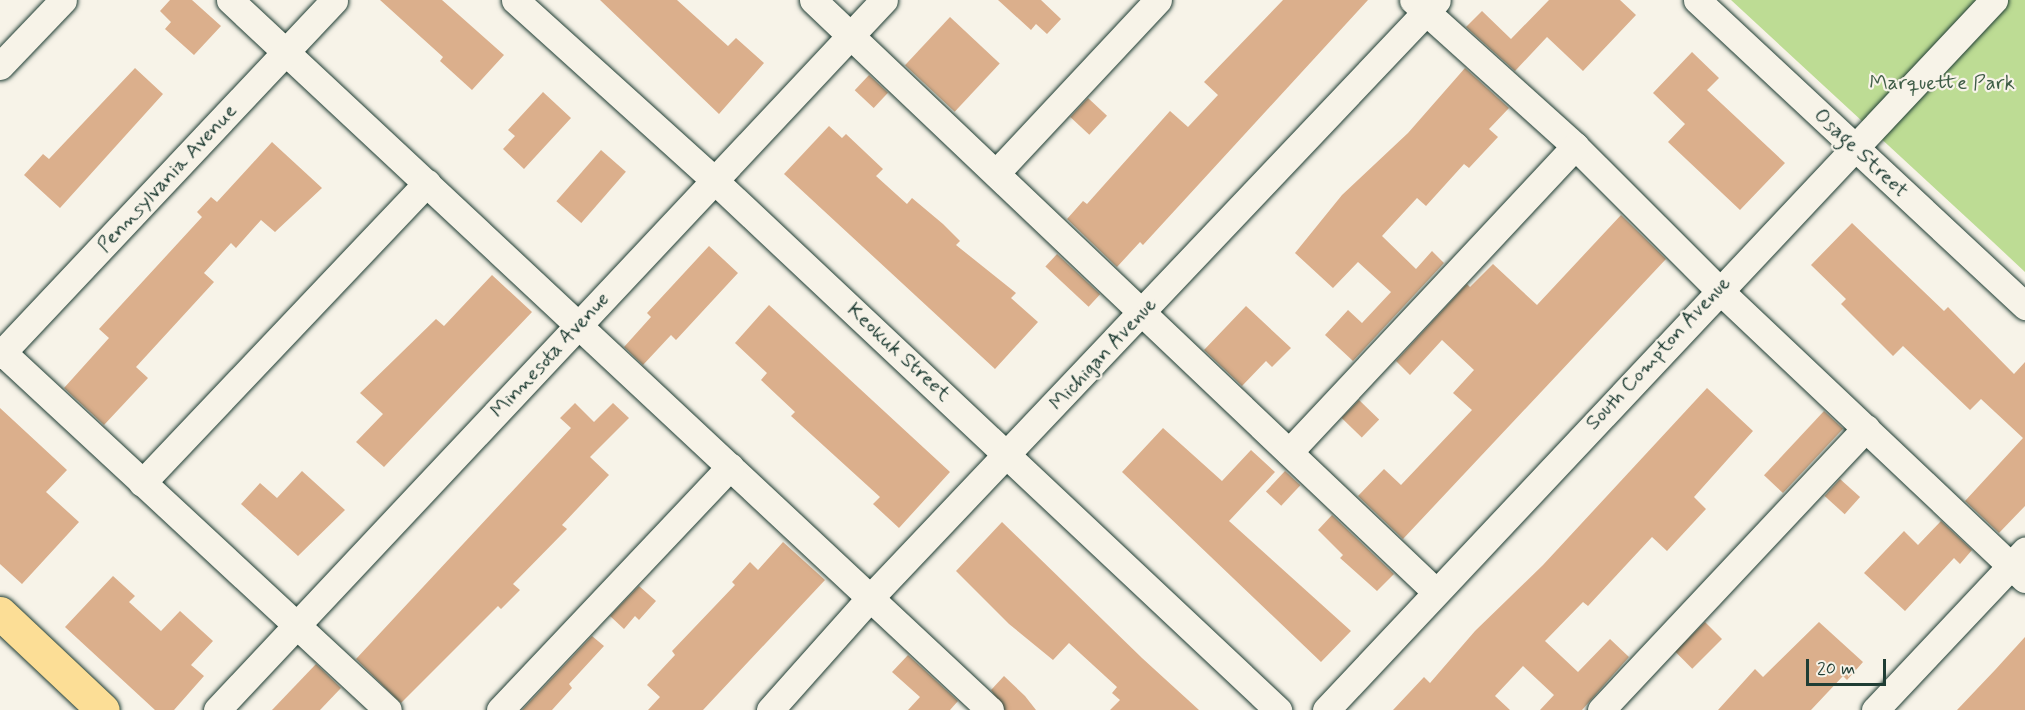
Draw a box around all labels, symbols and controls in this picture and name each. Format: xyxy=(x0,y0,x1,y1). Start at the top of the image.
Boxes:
park label: Marquette Park xyxy=(1869,70,2015,96)
street label: Pennsylvania Avenue xyxy=(92,98,242,258)
street label: Osage Street xyxy=(1809,103,1913,203)
street label: South Compton Avenue xyxy=(1578,269,1738,437)
street label: Minnesota Avenue xyxy=(484,286,616,424)
street label: Michigan Avenue xyxy=(1042,290,1164,418)
street label: Keokuk Street xyxy=(842,297,956,407)
scale bar xyxy=(1809,647,1888,685)
text: 20 m xyxy=(1817,657,1855,681)

